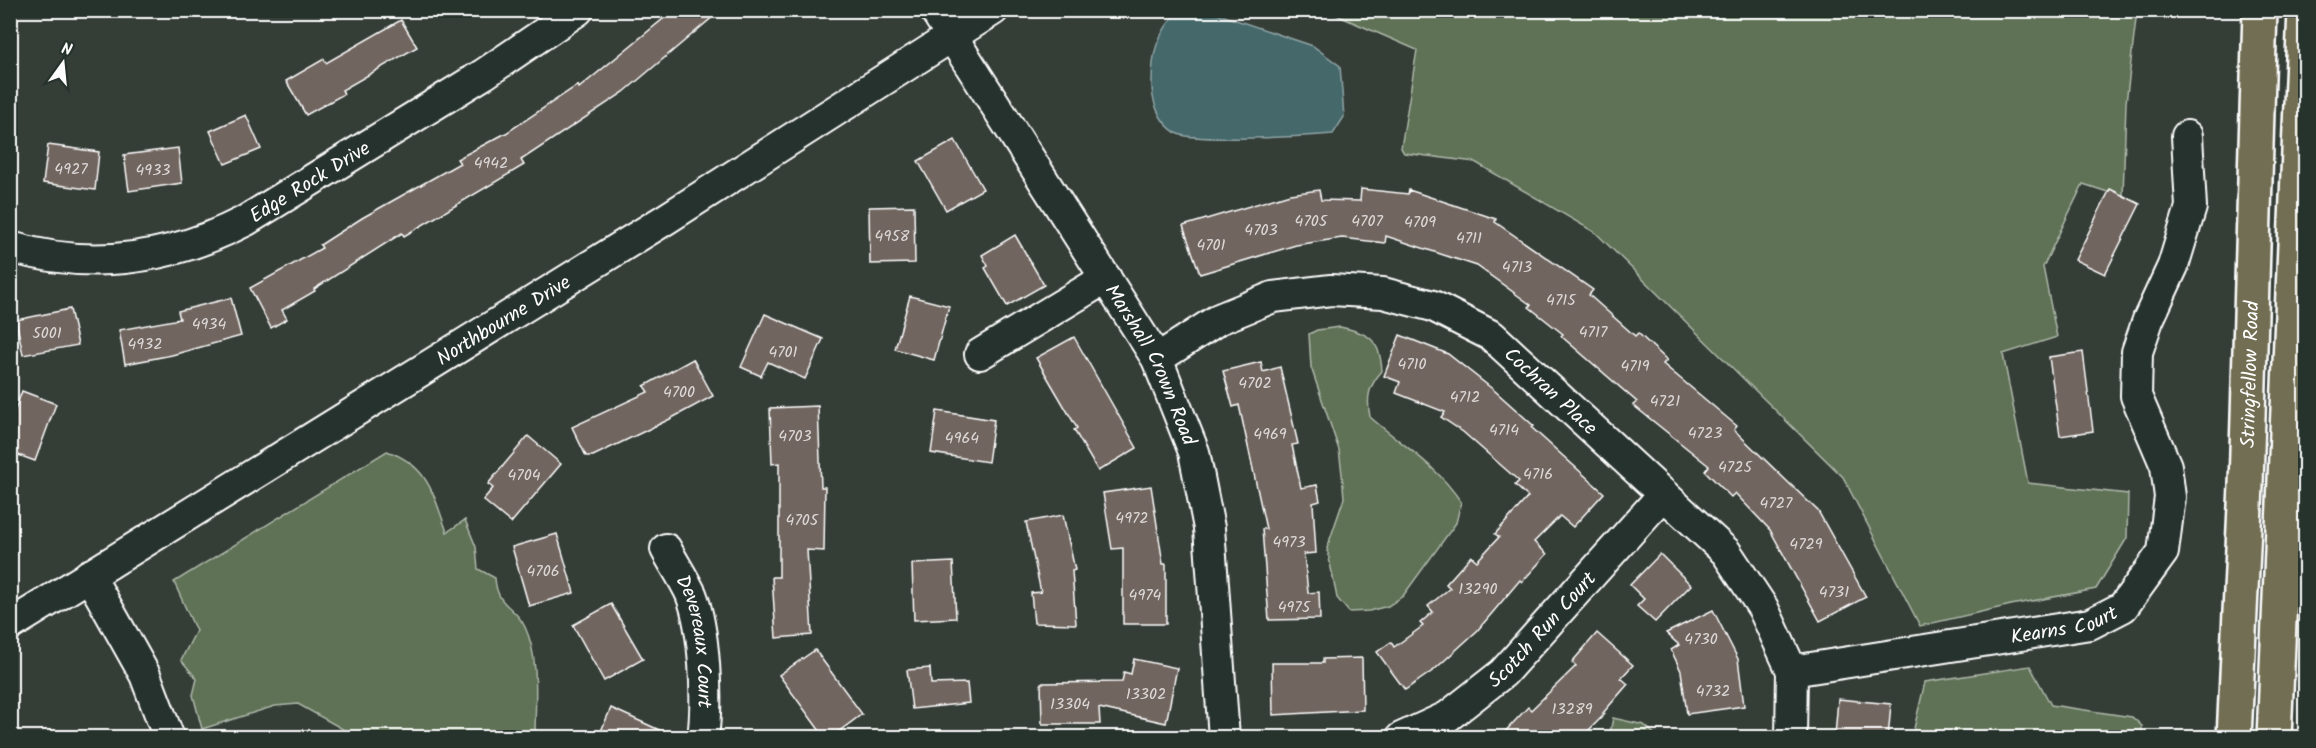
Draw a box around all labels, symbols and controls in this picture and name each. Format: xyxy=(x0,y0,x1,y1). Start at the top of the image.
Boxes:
north arrow xyxy=(33,33,93,93)
text: N xyxy=(58,37,75,63)
street label: Edge Rock Drive xyxy=(244,134,377,233)
house number: 4942 xyxy=(474,151,508,176)
house number: 4927 xyxy=(54,157,88,182)
house number: 4933 xyxy=(136,158,170,183)
house number: 4705 xyxy=(1295,209,1329,234)
house number: 4707 xyxy=(1351,209,1383,234)
house number: 4709 xyxy=(1404,210,1436,235)
house number: 4703 xyxy=(1244,218,1278,243)
house number: 4958 xyxy=(875,224,910,249)
house number: 4711 xyxy=(1456,226,1482,251)
house number: 4701 xyxy=(1196,233,1226,258)
house number: 4713 xyxy=(1502,255,1532,280)
street label: Northbourne Drive xyxy=(431,268,578,375)
street label: Marshall Crown Road xyxy=(1095,278,1204,452)
house number: 4715 xyxy=(1546,288,1577,313)
street label: Stringfellow Road xyxy=(2233,299,2269,448)
house number: 4934 xyxy=(192,312,226,337)
house number: 4717 xyxy=(1579,320,1608,345)
house number: 5001 xyxy=(32,321,62,346)
house number: 4932 xyxy=(127,332,163,357)
house number: 4701 xyxy=(768,340,798,365)
street label: Cochran Place xyxy=(1495,340,1604,444)
house number: 4710 xyxy=(1397,352,1427,377)
house number: 4719 xyxy=(1620,354,1650,379)
house number: 4702 xyxy=(1238,371,1272,396)
house number: 4700 xyxy=(663,380,695,405)
house number: 4712 xyxy=(1450,385,1480,410)
house number: 4721 xyxy=(1650,389,1680,414)
house number: 4714 xyxy=(1489,418,1519,443)
house number: 4723 xyxy=(1688,421,1722,446)
house number: 4969 xyxy=(1253,422,1287,447)
house number: 4703 xyxy=(778,424,812,449)
house number: 4964 xyxy=(945,426,979,451)
house number: 4725 xyxy=(1718,455,1753,480)
house number: 4716 xyxy=(1523,462,1553,487)
house number: 4704 xyxy=(507,463,541,488)
house number: 4727 xyxy=(1760,491,1793,516)
house number: 4972 xyxy=(1115,506,1149,531)
house number: 4705 xyxy=(786,508,820,533)
house number: 4973 xyxy=(1272,530,1306,555)
house number: 4729 xyxy=(1789,532,1823,557)
house number: 4706 xyxy=(526,559,560,584)
street label: Scotch Run Court xyxy=(1482,565,1605,697)
street label: Devereaux Court xyxy=(666,569,719,708)
house number: 13290 xyxy=(1458,577,1498,602)
house number: 4731 xyxy=(1819,580,1849,605)
house number: 4974 xyxy=(1129,583,1162,608)
house number: 4975 xyxy=(1278,595,1312,620)
street label: Kearns Court xyxy=(2009,598,2124,654)
house number: 4730 xyxy=(1684,627,1718,652)
house number: 4732 xyxy=(1696,679,1730,704)
house number: 13302 xyxy=(1126,682,1166,707)
house number: 13304 xyxy=(1050,692,1090,717)
house number: 13289 xyxy=(1552,697,1593,722)

